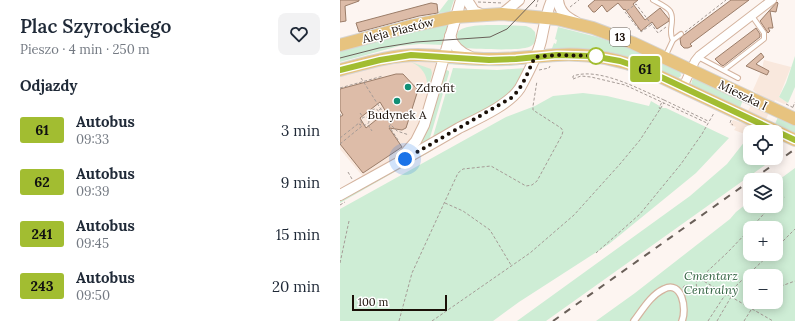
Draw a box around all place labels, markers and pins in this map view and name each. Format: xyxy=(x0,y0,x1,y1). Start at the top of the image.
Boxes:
unlabelled marker xyxy=(587,47,605,65)
place label: Zdrofit xyxy=(416,80,455,95)
marker: Zdrofit xyxy=(403,82,413,92)
marker: Budynek A xyxy=(392,96,402,106)
place label: Budynek A xyxy=(368,107,427,122)

